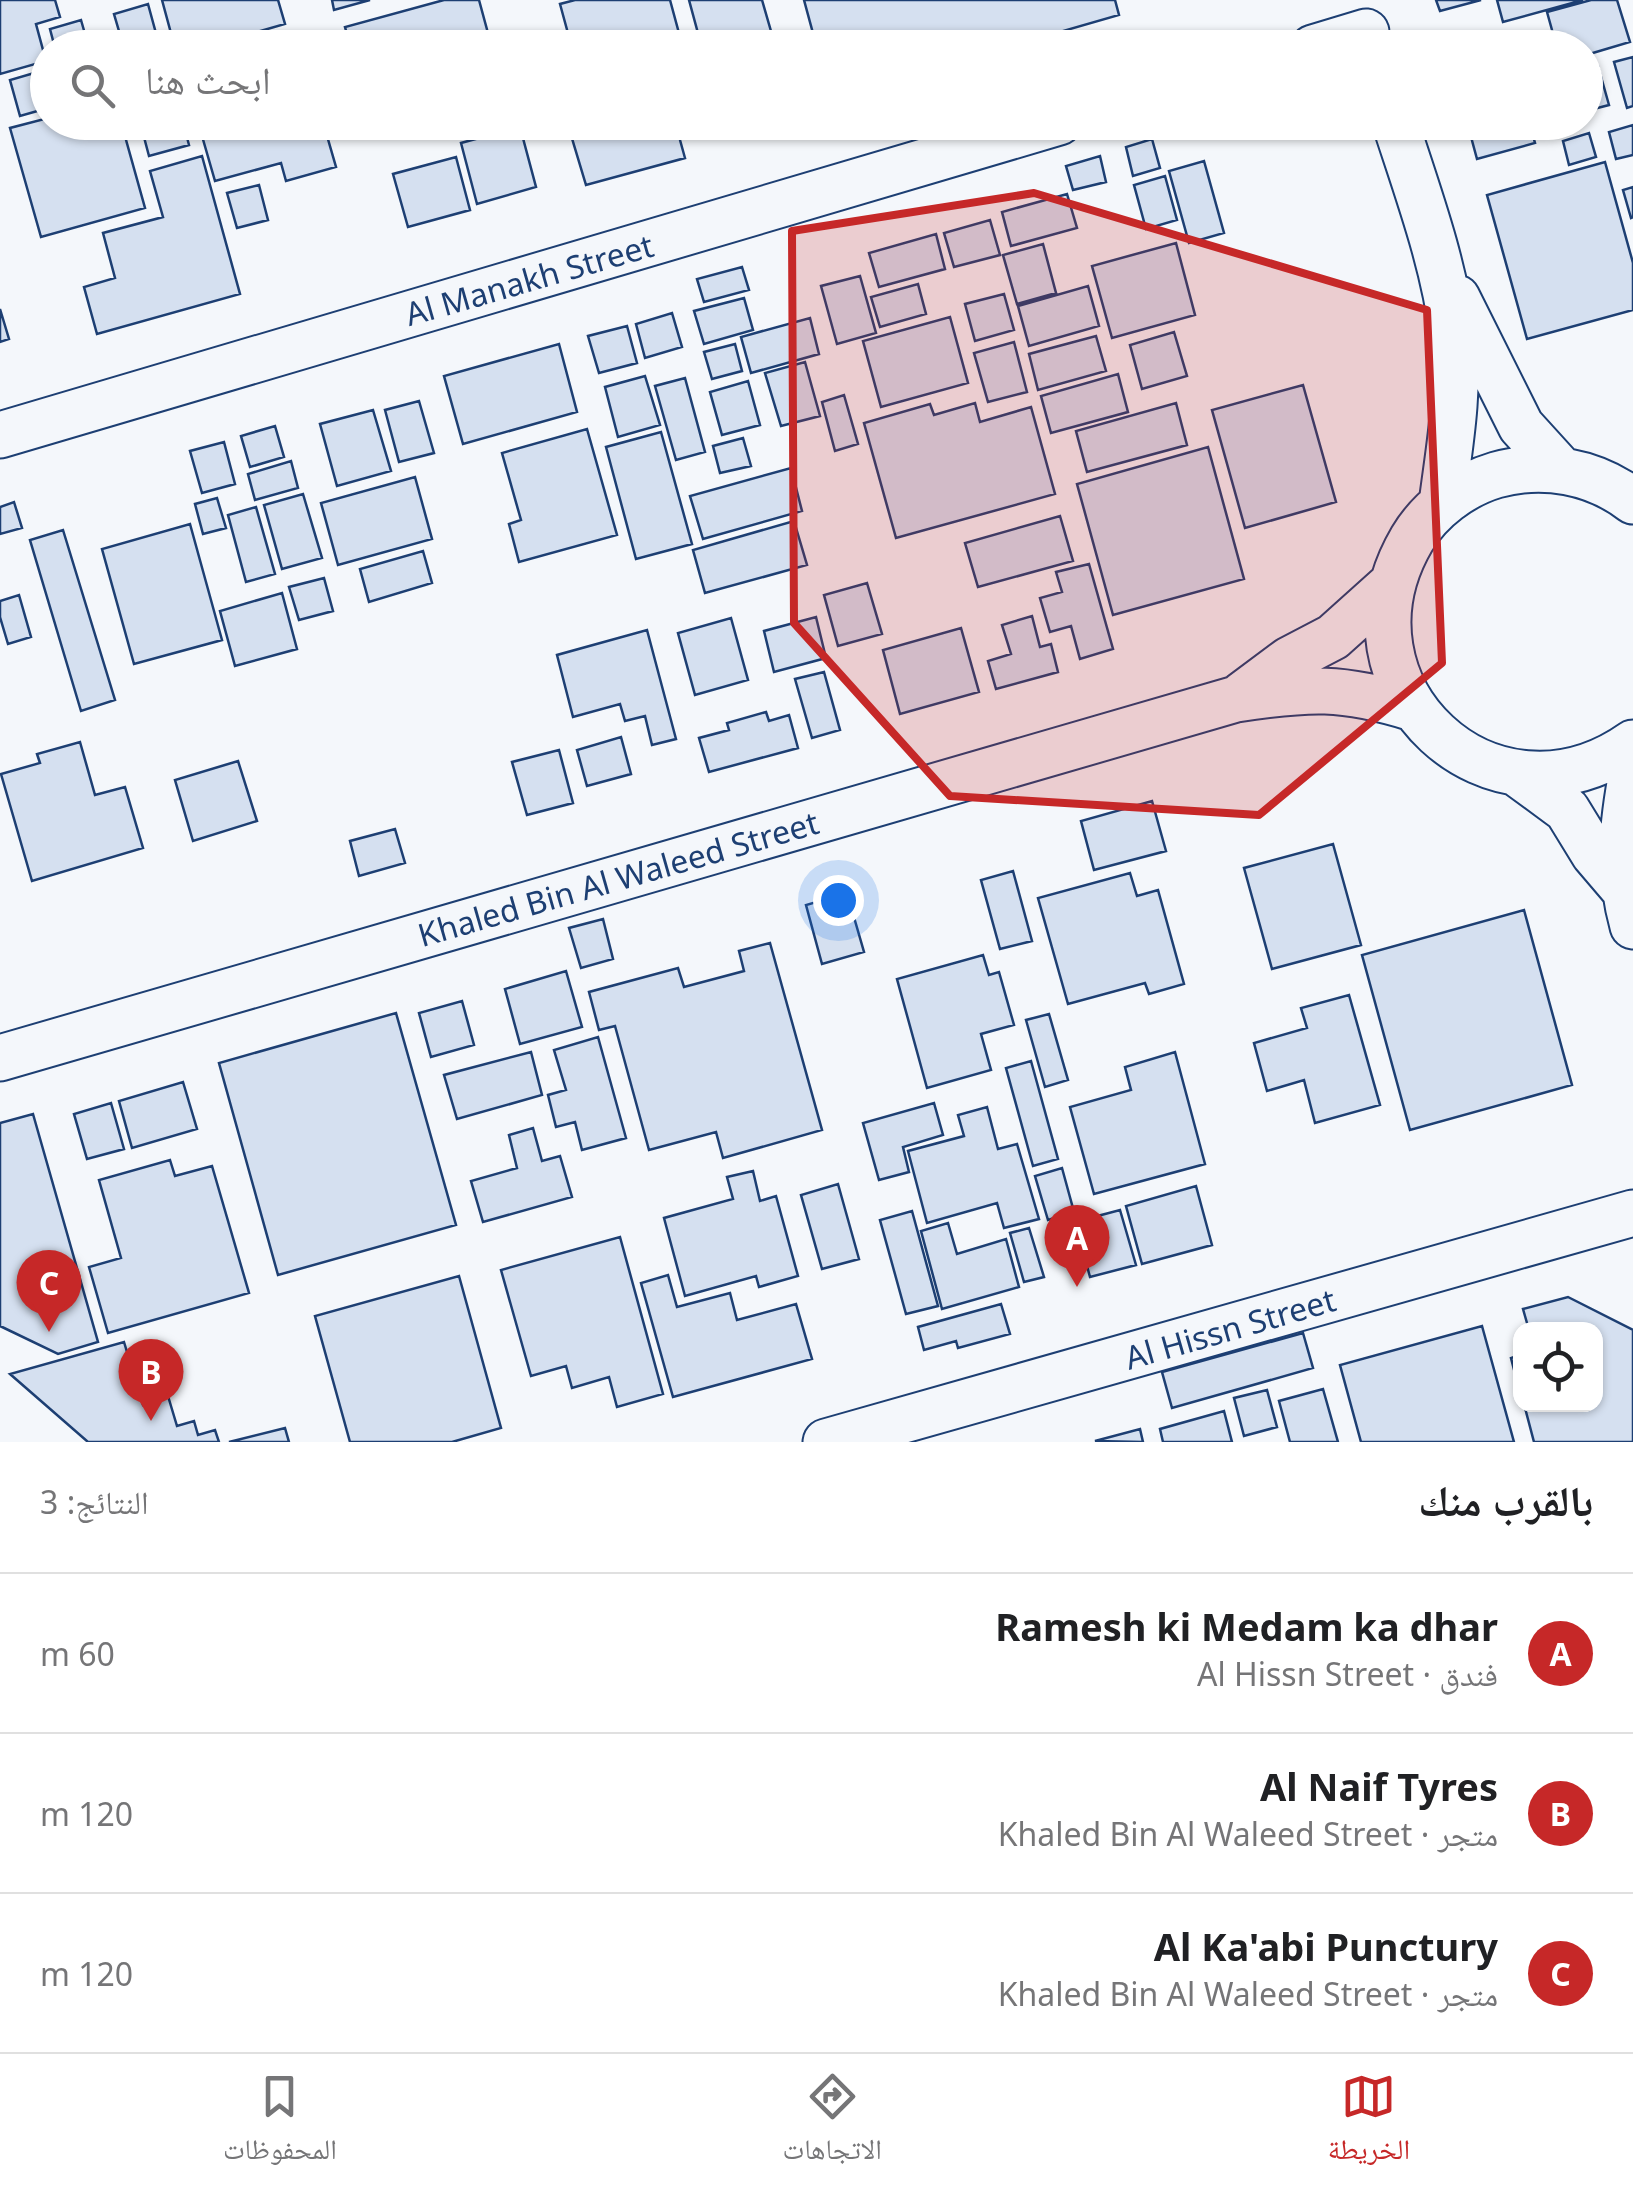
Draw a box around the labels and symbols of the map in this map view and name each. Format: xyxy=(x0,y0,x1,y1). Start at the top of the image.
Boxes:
street label: Al Manakh Street xyxy=(400,223,658,335)
street label: Khaled Bin Al Waleed Street xyxy=(413,800,823,956)
your location xyxy=(813,875,864,926)
pin: A xyxy=(1044,1204,1110,1287)
pin: C xyxy=(17,1250,82,1332)
street label: Al Hissn Street xyxy=(1120,1277,1340,1379)
pin: B xyxy=(118,1338,184,1421)

